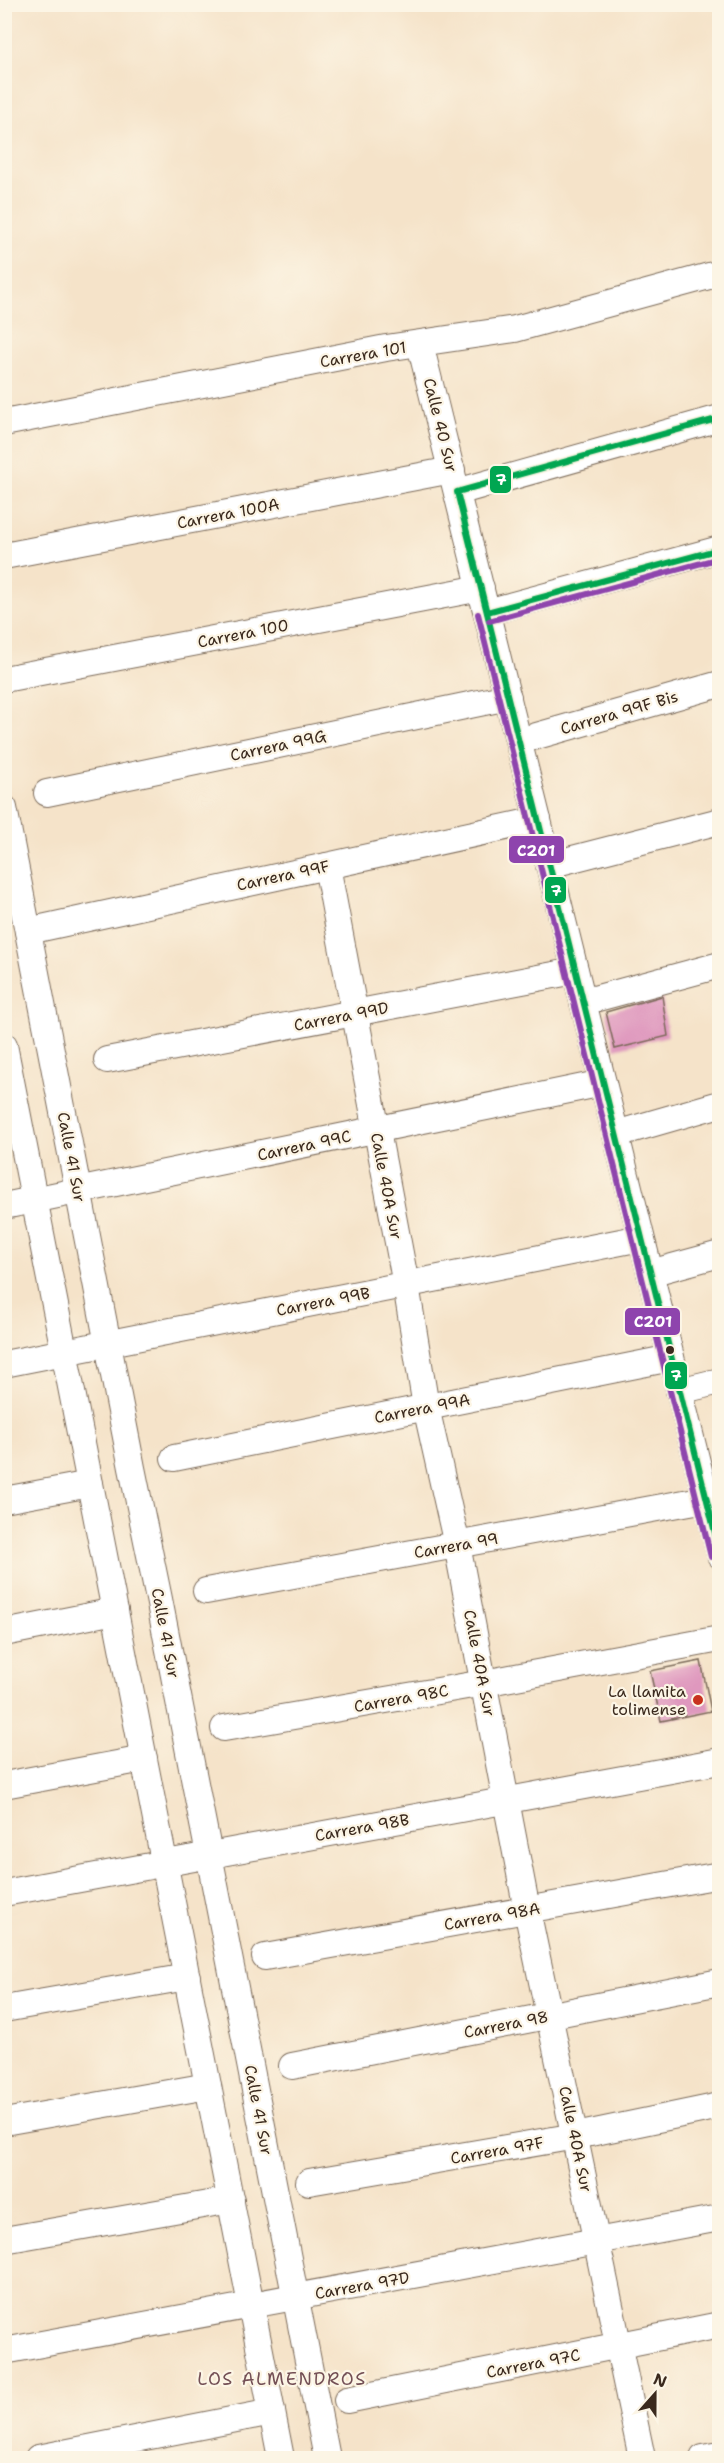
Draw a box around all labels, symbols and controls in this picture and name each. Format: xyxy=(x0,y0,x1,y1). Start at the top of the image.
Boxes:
street label: Carrera 101 xyxy=(318,337,408,372)
street label: Calle 40 Sur xyxy=(419,376,462,474)
line badge: 7 xyxy=(489,465,512,494)
text: 7 xyxy=(495,469,507,490)
street label: Carrera 100A xyxy=(175,493,281,534)
street label: Carrera 100 xyxy=(196,614,290,653)
street label: Carrera 99F Bis xyxy=(558,686,681,739)
street label: Carrera 99G xyxy=(228,725,328,766)
line badge: C201 xyxy=(508,835,565,864)
text: C201 xyxy=(517,840,555,861)
street label: Carrera 99F xyxy=(235,855,332,896)
line badge: 7 xyxy=(544,876,567,904)
text: 7 xyxy=(550,880,562,901)
street label: Carrera 99D xyxy=(292,997,390,1036)
street label: Calle 41 Sur xyxy=(52,1110,91,1204)
street label: Carrera 99C xyxy=(255,1125,353,1166)
street label: Calle 40A Sur xyxy=(366,1131,407,1241)
street label: Carrera 99B xyxy=(274,1282,372,1321)
line badge: C201 xyxy=(624,1307,681,1336)
text: C201 xyxy=(634,1311,672,1332)
unlabelled marker xyxy=(664,1344,676,1356)
line badge: 7 xyxy=(664,1361,688,1390)
text: 7 xyxy=(670,1365,682,1386)
street label: Carrera 99A xyxy=(372,1389,472,1428)
street label: Carrera 99 xyxy=(412,1528,500,1563)
street label: Calle 41 Sur xyxy=(146,1586,185,1680)
street label: Calle 40A Sur xyxy=(459,1608,500,1718)
street label: Carrera 98C xyxy=(352,1680,450,1717)
place label: La llamita tolimense xyxy=(608,1681,686,1720)
marker: La llamita tolimense xyxy=(691,1693,705,1707)
street label: Carrera 98B xyxy=(313,1809,411,1846)
street label: Carrera 98A xyxy=(442,1898,542,1935)
street label: Carrera 98 xyxy=(462,2006,550,2043)
street label: Calle 41 Sur xyxy=(239,2063,278,2157)
street label: Calle 40A Sur xyxy=(554,2084,597,2194)
street label: Carrera 97F xyxy=(449,2132,545,2169)
street label: Carrera 97D xyxy=(313,2267,411,2304)
street label: Carrera 97C xyxy=(484,2344,582,2383)
north arrow xyxy=(625,2364,685,2424)
district label: LOS ALMENDROS xyxy=(197,2367,367,2391)
text: N xyxy=(651,2368,670,2393)

